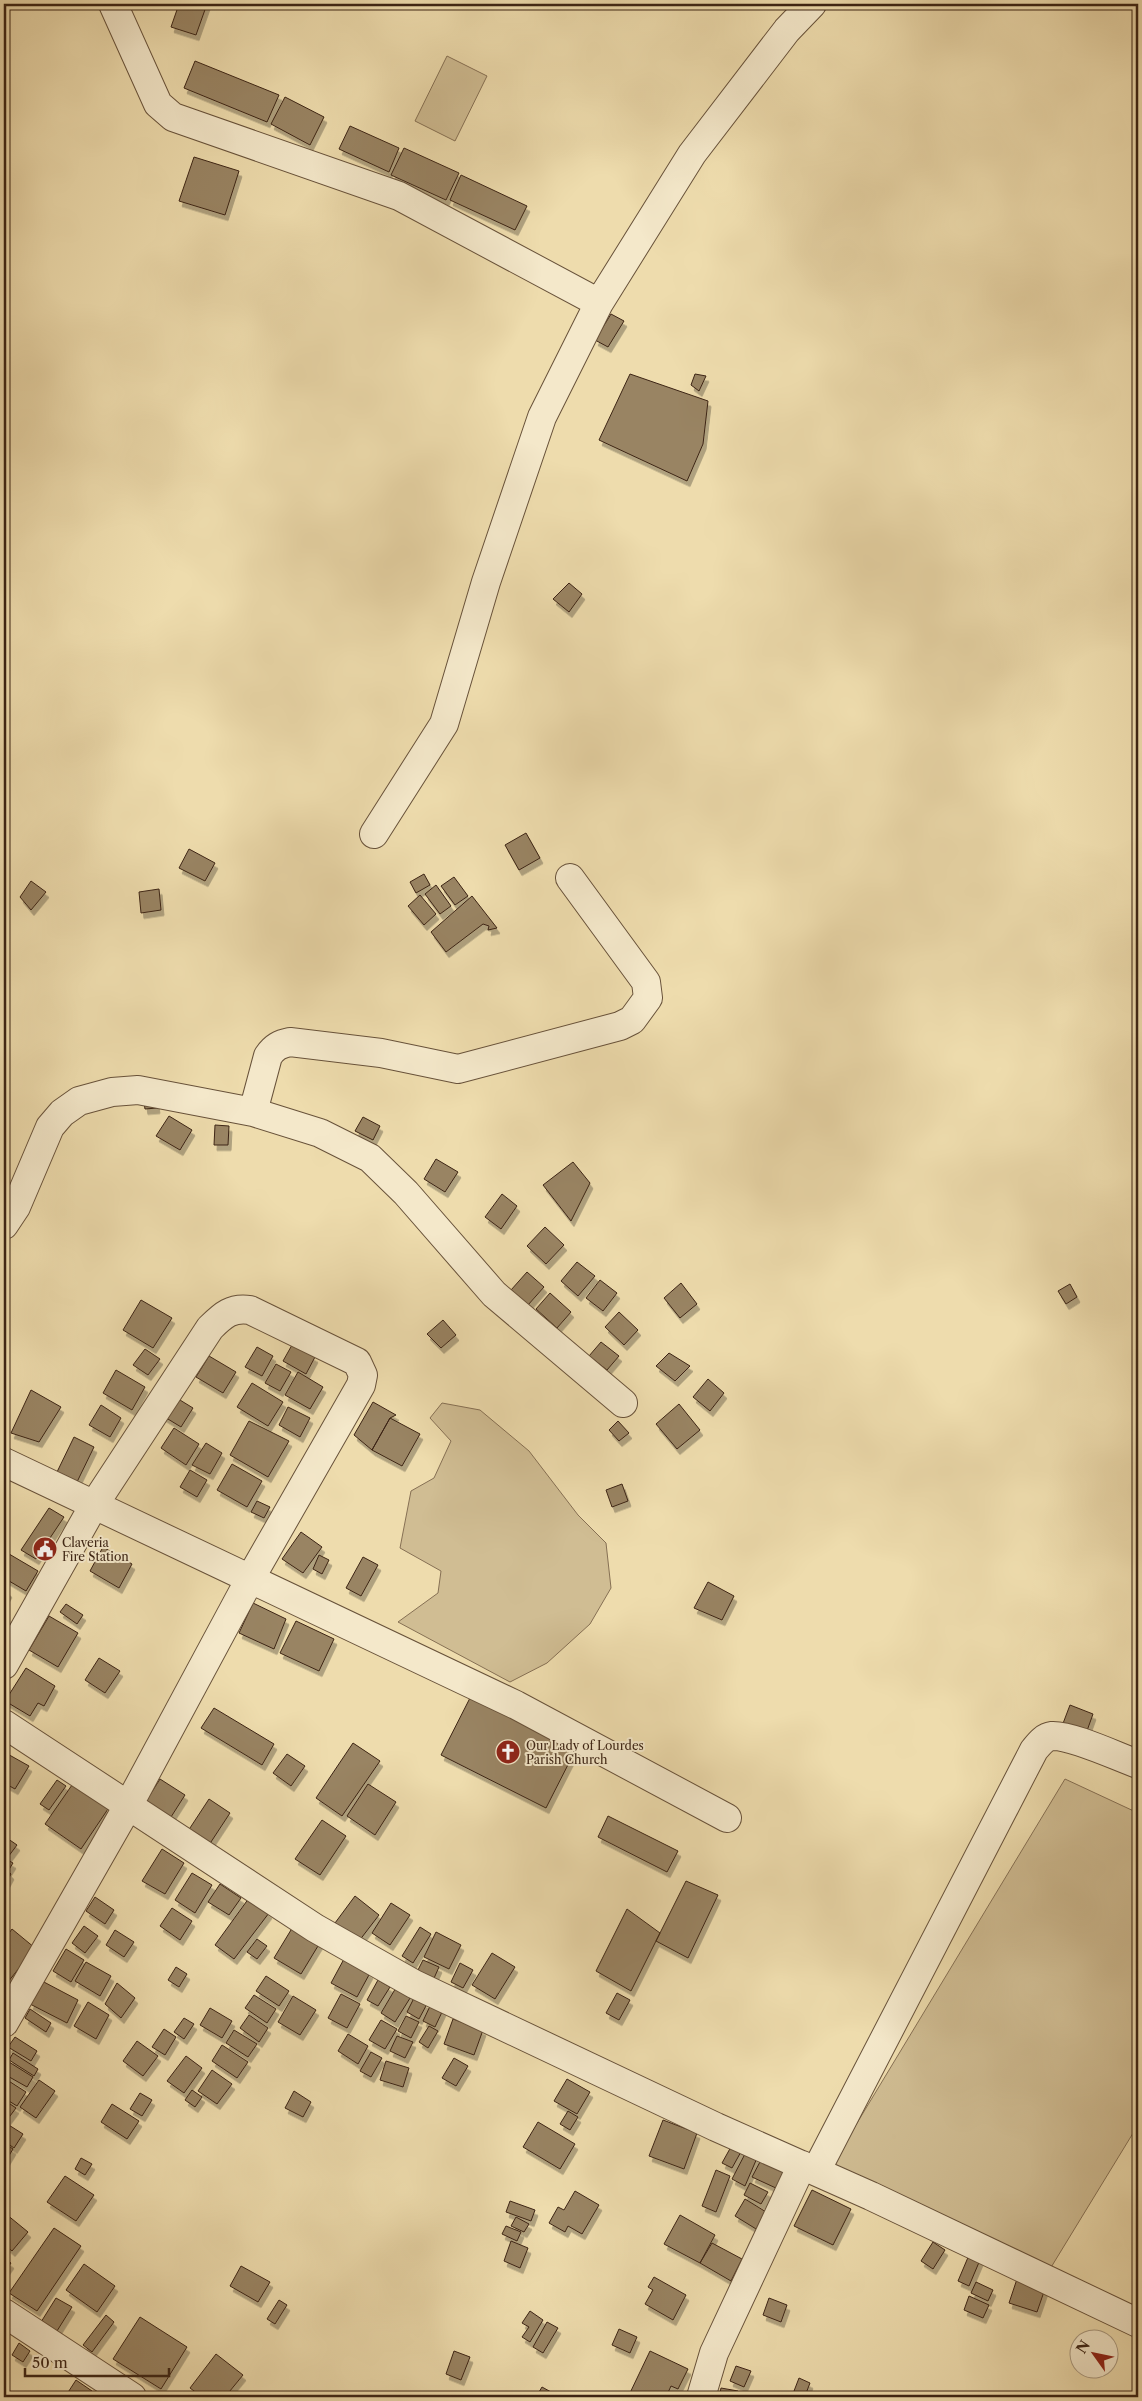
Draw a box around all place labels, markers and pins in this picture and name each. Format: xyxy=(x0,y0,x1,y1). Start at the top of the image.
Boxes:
place label: Claveria Fire Station xyxy=(62,1535,129,1564)
public building icon: Claveria Fire Station xyxy=(32,1536,58,1562)
place label: Our Lady of Lourdes Parish Church xyxy=(526,1738,644,1767)
church icon: Our Lady of Lourdes Parish Church xyxy=(495,1739,521,1765)

